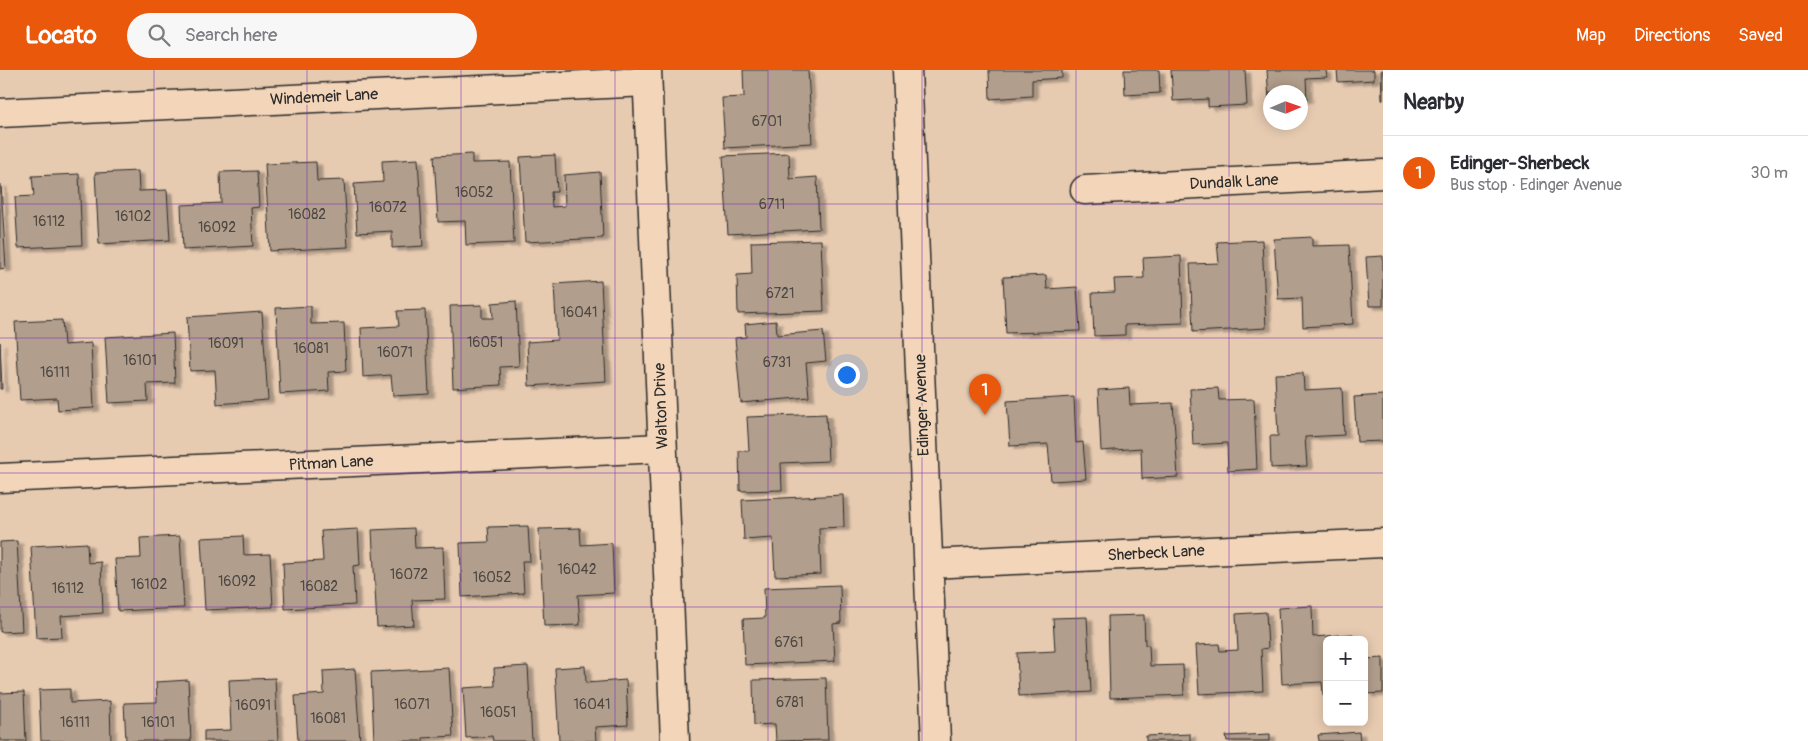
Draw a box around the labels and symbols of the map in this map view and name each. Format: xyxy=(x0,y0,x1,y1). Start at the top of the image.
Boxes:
street label: Windemeir Lane xyxy=(269,84,379,110)
north arrow xyxy=(1263,85,1308,130)
house number: 6701 xyxy=(752,113,782,130)
street label: Dundalk Lane xyxy=(1189,170,1279,194)
house number: 16052 xyxy=(455,184,493,201)
house number: 6711 xyxy=(759,196,785,213)
house number: 16072 xyxy=(369,199,407,216)
house number: 16082 xyxy=(288,206,326,223)
house number: 16102 xyxy=(115,208,151,225)
house number: 16112 xyxy=(33,213,65,230)
house number: 16092 xyxy=(198,219,236,236)
house number: 6721 xyxy=(766,285,794,302)
house number: 16041 xyxy=(561,304,597,321)
house number: 16051 xyxy=(467,334,503,351)
house number: 16091 xyxy=(208,335,244,352)
house number: 16081 xyxy=(293,340,329,357)
house number: 16071 xyxy=(377,344,413,361)
house number: 16101 xyxy=(123,352,157,369)
street label: Edinger Avenue xyxy=(910,353,934,456)
house number: 6731 xyxy=(763,354,791,371)
street label: Walton Drive xyxy=(649,362,673,450)
your location xyxy=(834,362,860,388)
house number: 16111 xyxy=(40,364,70,381)
pin: 1 xyxy=(969,374,1001,415)
street label: Pitman Lane xyxy=(288,451,374,475)
street label: Sherbeck Lane xyxy=(1107,540,1205,566)
house number: 16042 xyxy=(557,561,597,578)
house number: 16072 xyxy=(390,566,428,583)
house number: 16052 xyxy=(473,569,511,586)
house number: 16092 xyxy=(218,573,256,590)
house number: 16102 xyxy=(131,576,167,593)
house number: 16082 xyxy=(300,578,338,595)
house number: 16112 xyxy=(52,580,84,597)
house number: 6761 xyxy=(774,634,804,651)
house number: 6781 xyxy=(776,694,804,711)
house number: 16071 xyxy=(394,696,430,713)
house number: 16041 xyxy=(574,696,610,713)
house number: 16091 xyxy=(235,697,271,714)
house number: 16051 xyxy=(480,704,516,721)
house number: 16081 xyxy=(310,710,346,727)
house number: 16111 xyxy=(60,714,90,731)
house number: 16101 xyxy=(141,714,175,731)

